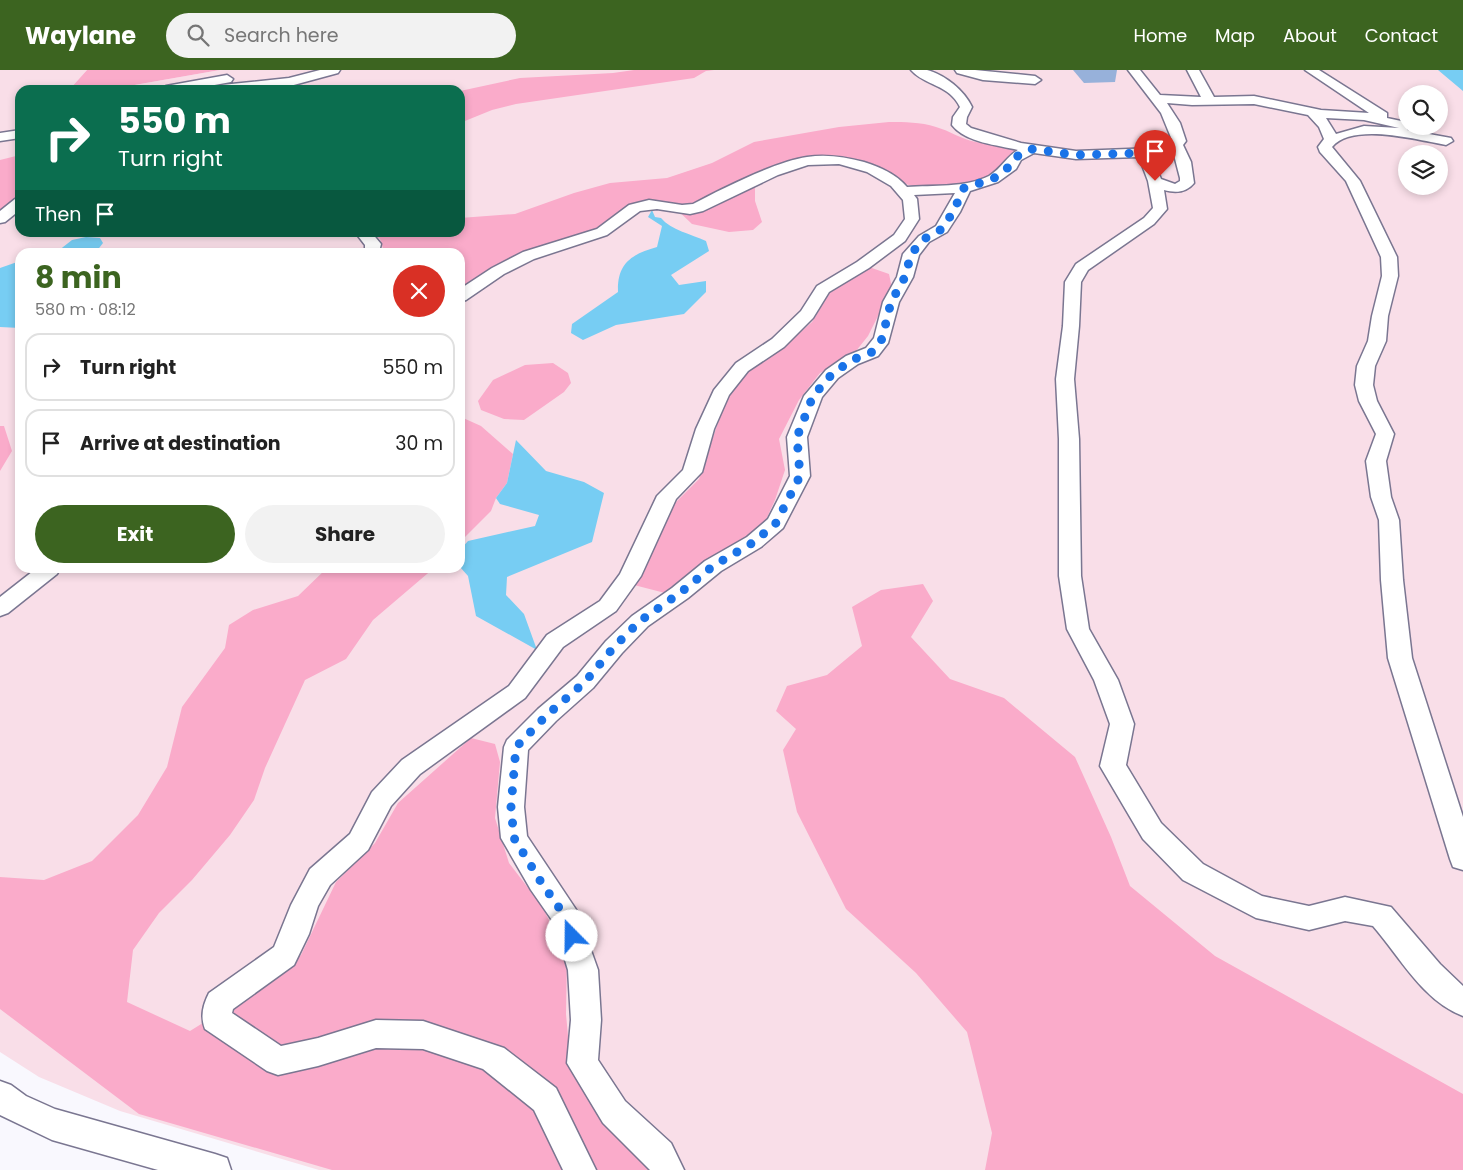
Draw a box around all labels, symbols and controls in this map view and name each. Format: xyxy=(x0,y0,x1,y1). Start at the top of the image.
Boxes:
search box xyxy=(166,13,516,58)
text: Waylane xyxy=(25,19,136,52)
icon: search xyxy=(184,21,212,49)
text: Search here xyxy=(224,22,339,49)
text: Home xyxy=(1133,23,1187,48)
text: Map xyxy=(1215,23,1255,48)
text: About xyxy=(1283,23,1337,48)
text: Contact xyxy=(1365,23,1438,48)
map controls xyxy=(1398,85,1448,195)
button: search xyxy=(1398,85,1448,135)
text: 550 m xyxy=(118,96,231,145)
icon: right xyxy=(35,105,100,170)
pin xyxy=(1134,130,1176,181)
icon: arrive xyxy=(1141,137,1169,165)
text: Turn right xyxy=(118,143,223,174)
button: layers xyxy=(1398,145,1448,195)
icon: arrive xyxy=(91,200,119,228)
text: Then xyxy=(35,201,81,228)
text: 8 min xyxy=(35,256,122,299)
button: close xyxy=(393,265,445,317)
text: 580 m · 08:12 xyxy=(35,298,136,321)
icon: right xyxy=(37,353,65,381)
text: Turn right xyxy=(80,354,176,381)
text: 550 m xyxy=(383,354,443,381)
icon: arrive xyxy=(37,429,65,457)
text: Arrive at destination xyxy=(80,430,281,457)
text: 30 m xyxy=(395,430,443,457)
button: Exit xyxy=(35,505,235,563)
button: Share xyxy=(245,505,445,563)
position arrow xyxy=(545,909,597,961)

